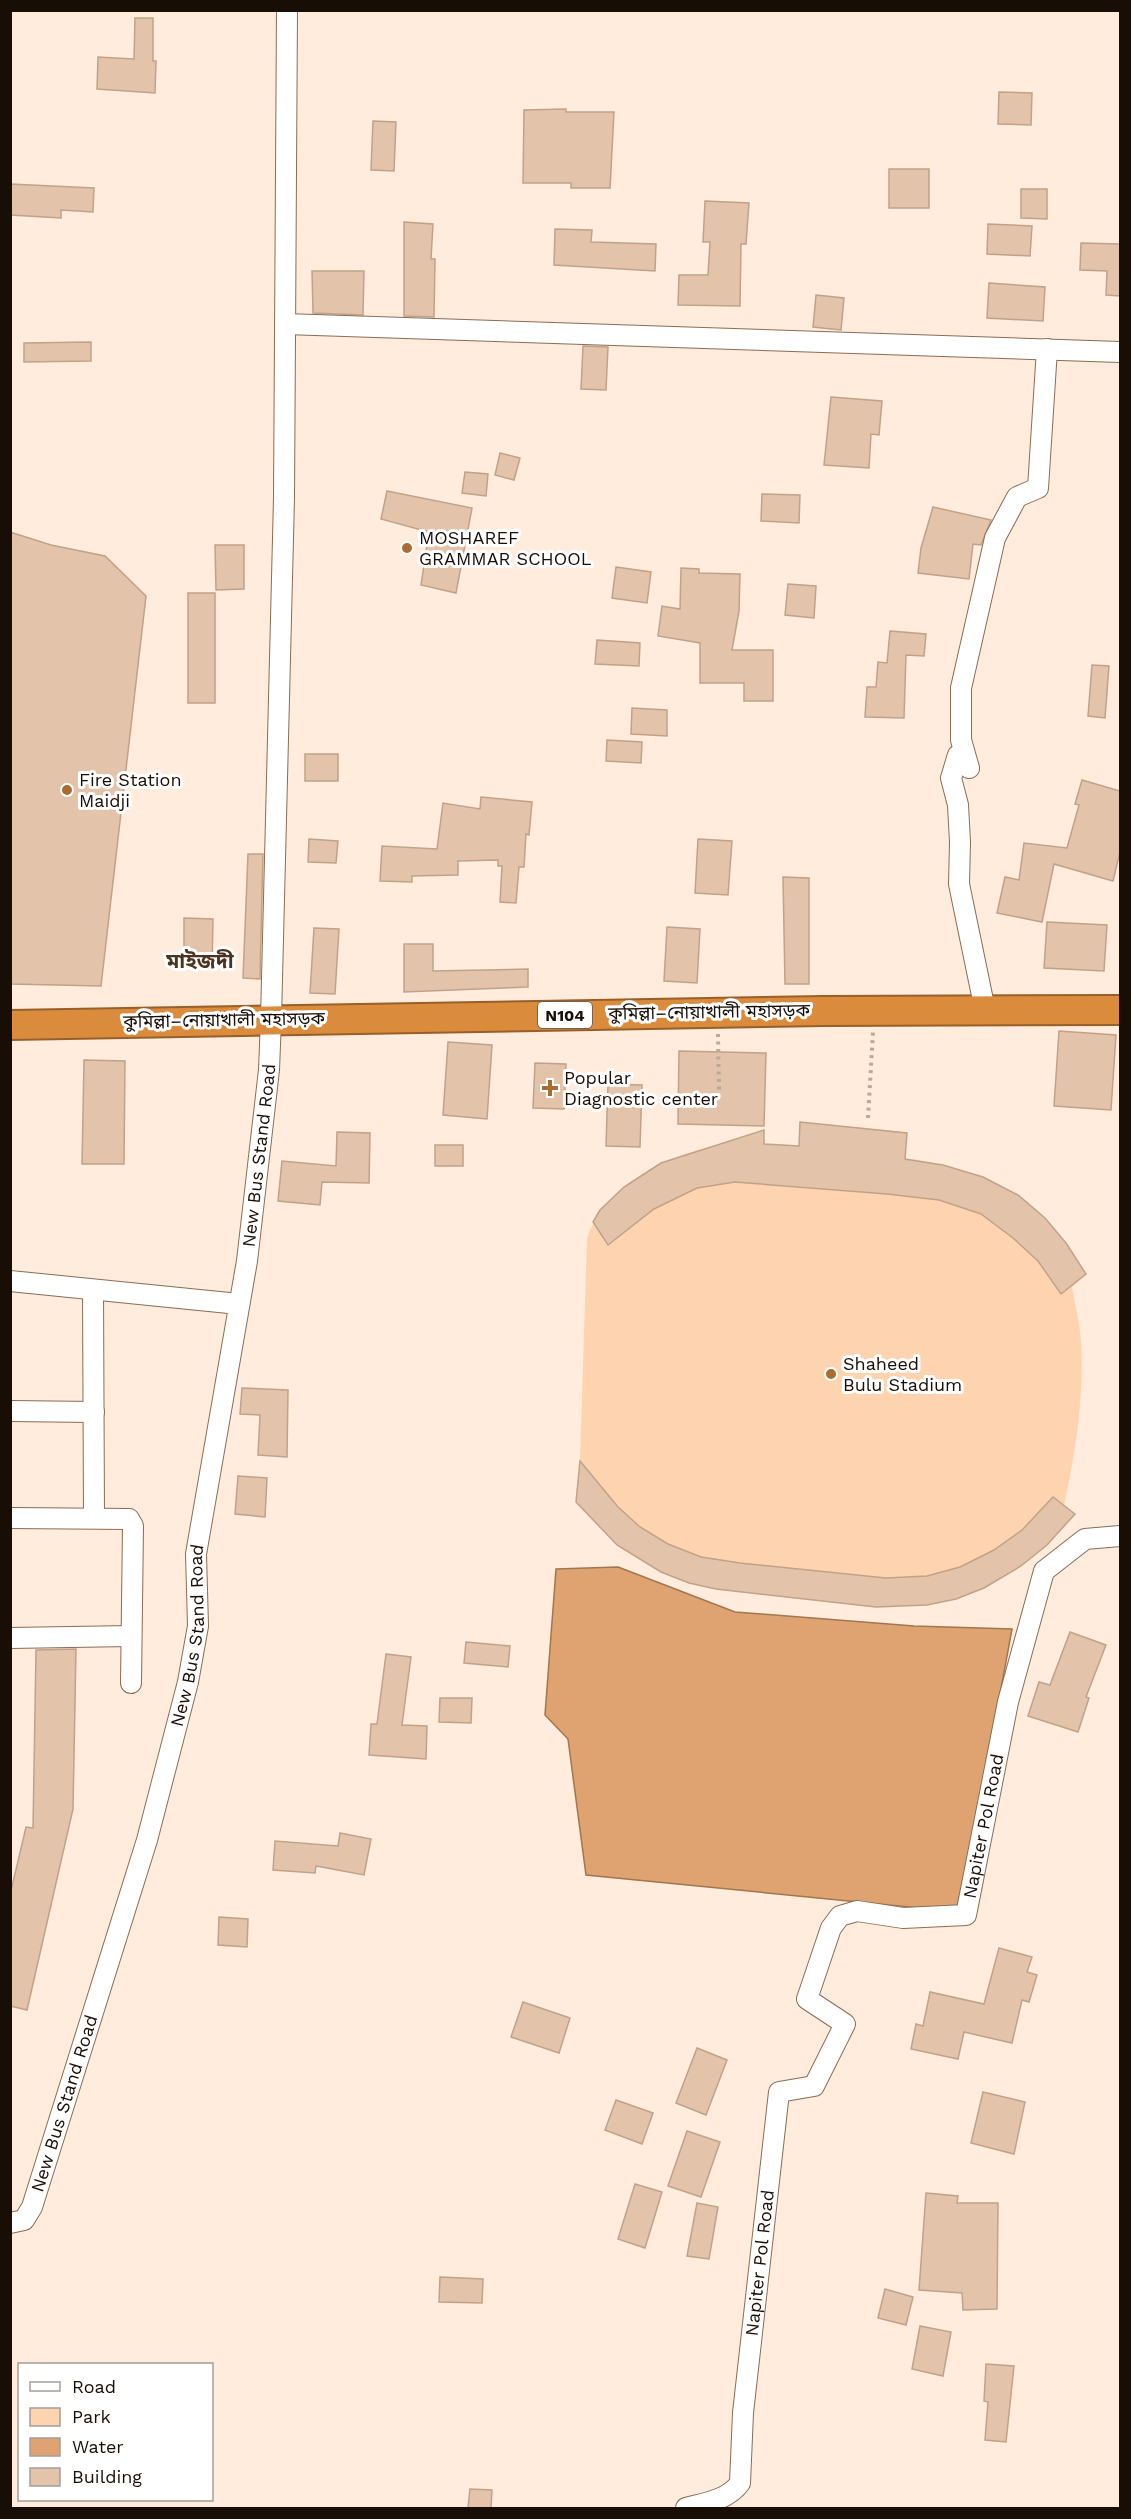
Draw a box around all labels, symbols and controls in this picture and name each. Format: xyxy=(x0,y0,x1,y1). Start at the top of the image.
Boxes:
place label: MOSHAREF GRAMMAR SCHOOL xyxy=(419,527,592,569)
marker: MOSHAREF GRAMMAR SCHOOL xyxy=(400,541,414,555)
place label: Fire Station Maidji xyxy=(79,769,182,811)
marker: Fire Station Maidji xyxy=(60,783,74,797)
district label: মাইজদী xyxy=(165,948,235,973)
street label: কুমিল্লা–নোয়াখালী মহাসড়ক xyxy=(607,999,811,1025)
road number: N104 xyxy=(538,1002,592,1028)
street label: কুমিল্লা–নোয়াখালী মহাসড়ক xyxy=(122,1007,326,1033)
street label: New Bus Stand Road xyxy=(238,1063,279,1248)
place label: Popular Diagnostic center xyxy=(564,1067,718,1109)
marker: Popular Diagnostic center xyxy=(541,1079,559,1097)
place label: Shaheed Bulu Stadium xyxy=(843,1353,962,1395)
marker: Shaheed Bulu Stadium xyxy=(824,1367,838,1381)
street label: New Bus Stand Road xyxy=(166,1542,208,1729)
street label: Napiter Pol Road xyxy=(958,1752,1008,1900)
street label: New Bus Stand Road xyxy=(26,2012,102,2195)
street label: Napiter Pol Road xyxy=(741,2189,778,2337)
legend xyxy=(18,2363,213,2501)
text: Road xyxy=(72,2376,116,2397)
text: Park xyxy=(72,2406,111,2427)
text: Water xyxy=(72,2436,124,2457)
text: Building xyxy=(72,2466,142,2487)

